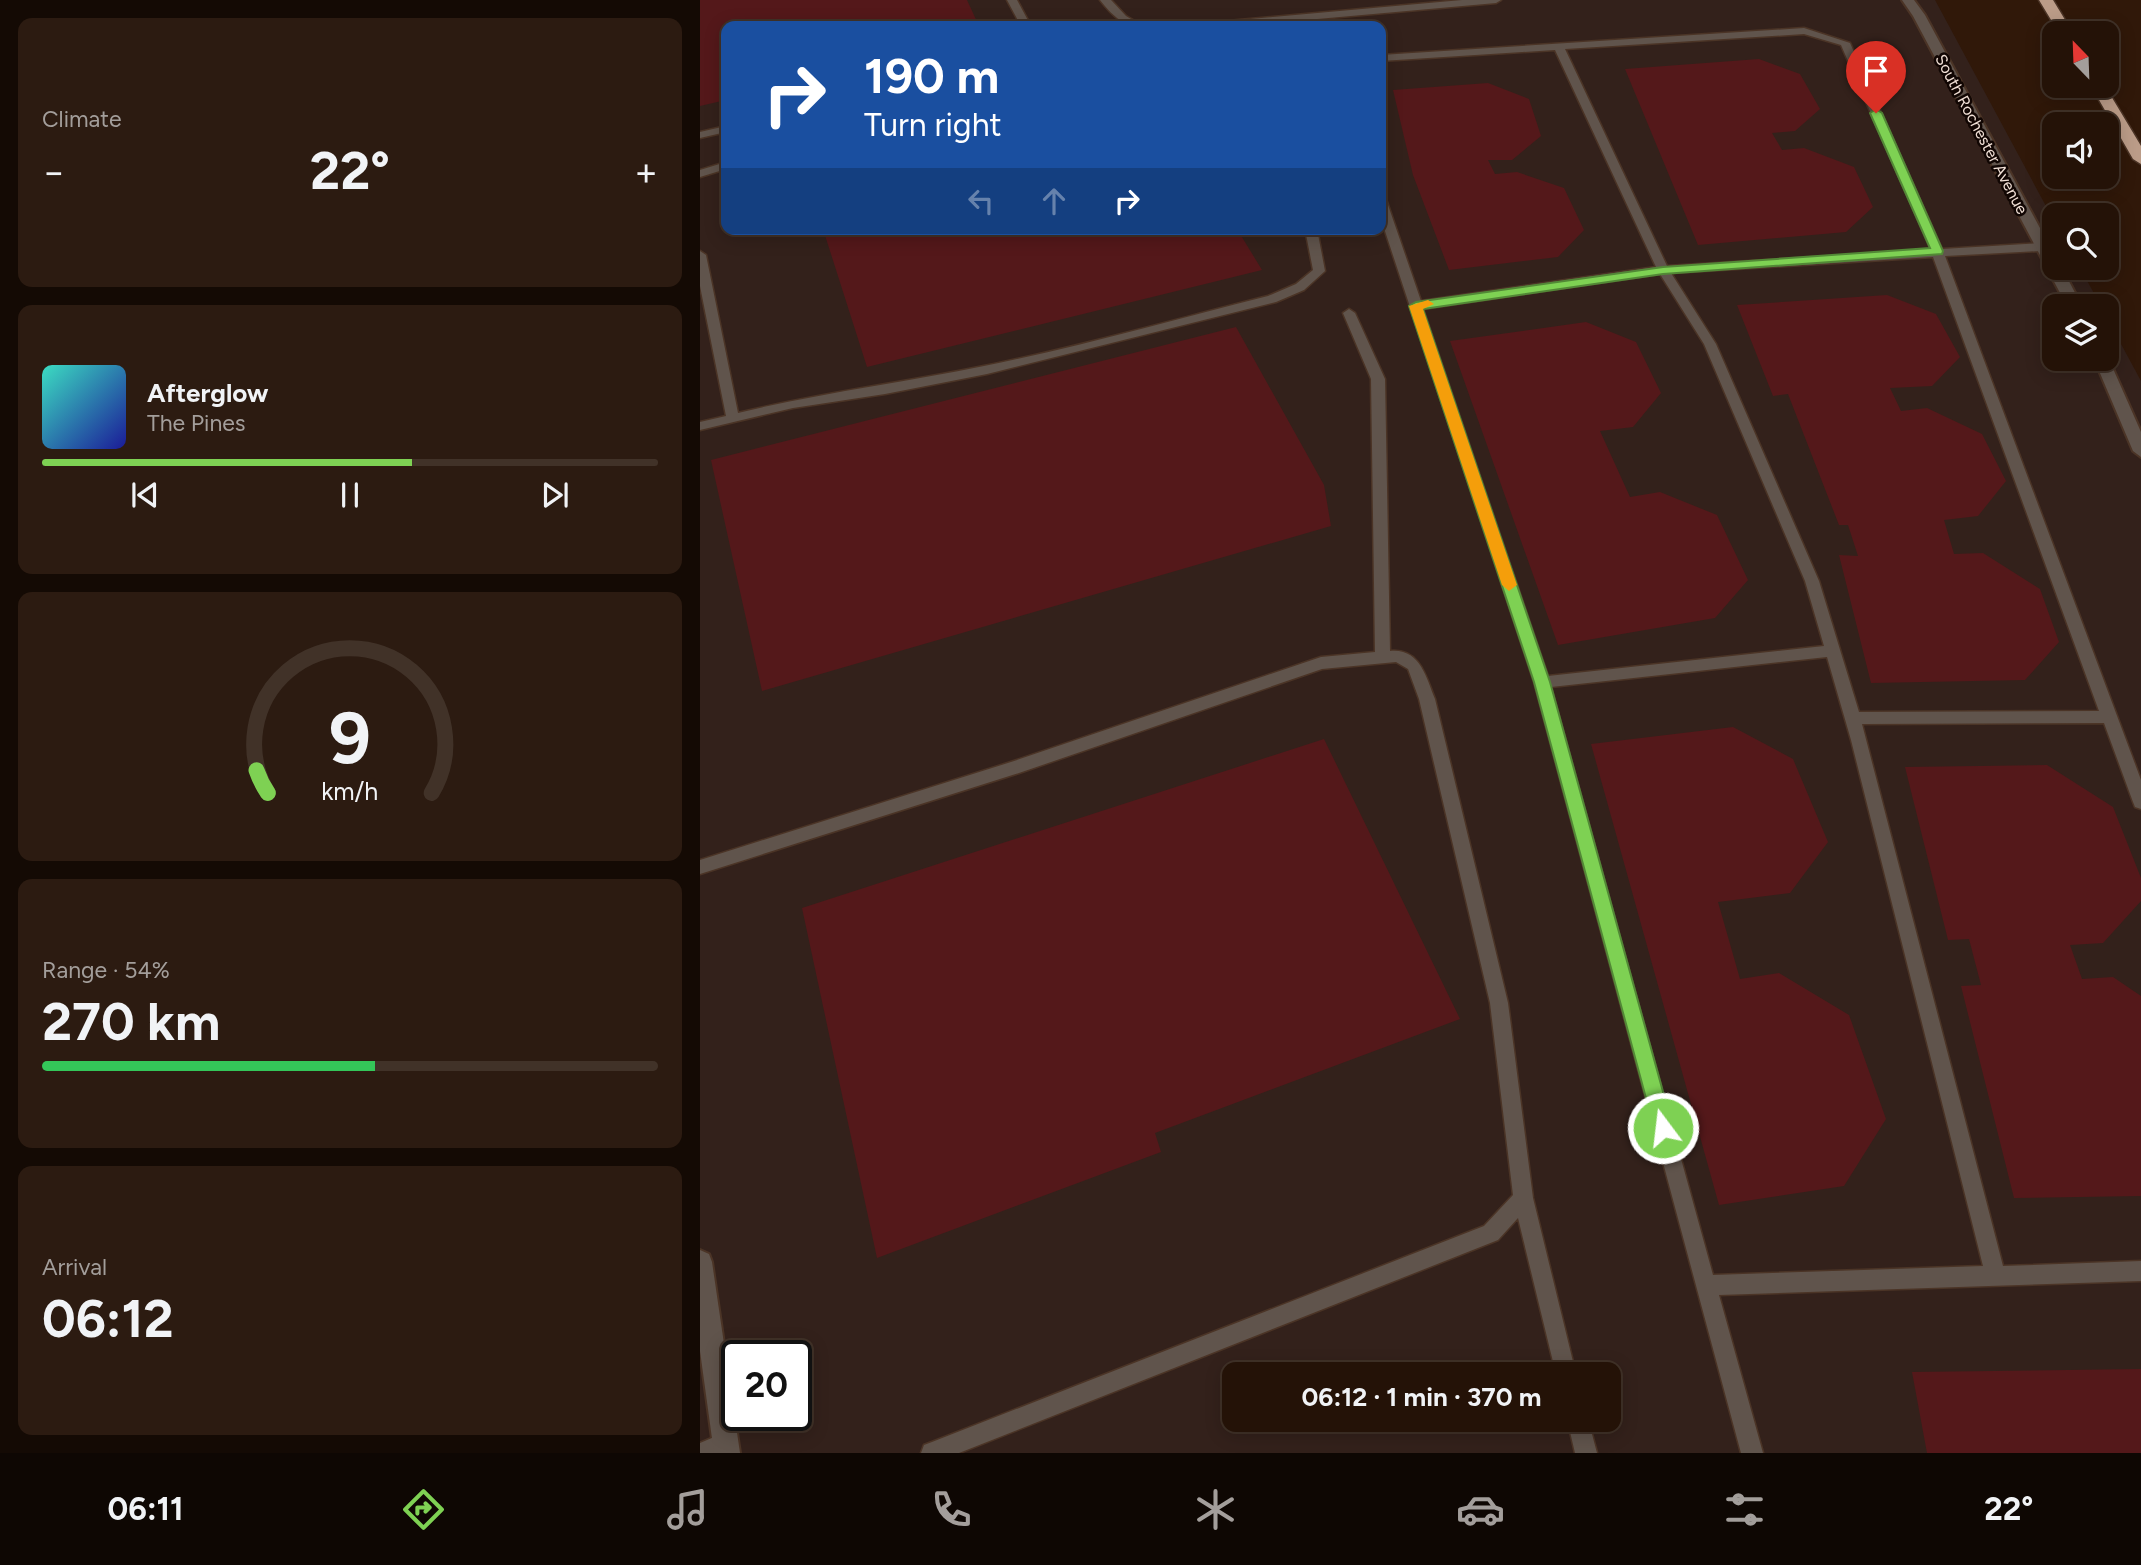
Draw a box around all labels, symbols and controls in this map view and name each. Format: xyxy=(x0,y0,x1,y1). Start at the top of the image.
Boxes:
north arrow xyxy=(2042,21,2119,98)
map controls xyxy=(2042,21,2119,371)
pin xyxy=(1846,41,1906,113)
text: 190 m xyxy=(864,46,999,105)
icon: right xyxy=(749,49,840,140)
street label: South Rochester Avenue xyxy=(1931,51,2032,218)
icon: arrive xyxy=(1857,52,1895,90)
text: Climate xyxy=(42,105,121,133)
text: Turn right xyxy=(864,106,1002,144)
button: sound xyxy=(2042,112,2119,189)
text: 22° xyxy=(310,140,390,202)
text: − xyxy=(42,149,66,195)
text: + xyxy=(634,149,658,195)
icon: left xyxy=(962,182,1000,220)
icon: ahead xyxy=(1035,182,1073,220)
icon: right xyxy=(1108,182,1146,220)
button: search xyxy=(2042,203,2119,280)
button: layers xyxy=(2042,294,2119,371)
text: Afterglow xyxy=(147,377,269,409)
text: The Pines xyxy=(147,409,246,437)
icon: previous xyxy=(126,476,164,514)
icon: pause xyxy=(331,476,369,514)
icon: next xyxy=(536,476,574,514)
text: 9 xyxy=(329,694,371,781)
text: km/h xyxy=(321,775,379,805)
text: Range · 54% xyxy=(42,956,170,984)
text: 270 km xyxy=(42,991,220,1053)
position arrow xyxy=(1626,1091,1700,1165)
text: Arrival xyxy=(42,1253,107,1281)
text: 06:12 xyxy=(42,1288,174,1350)
speed limit sign: 20 xyxy=(721,1340,812,1431)
text: 06:12 · 1 min · 370 m xyxy=(1301,1381,1542,1413)
icon: directions xyxy=(399,1485,448,1534)
icon: music xyxy=(663,1485,712,1534)
icon: phone xyxy=(927,1485,976,1534)
icon: climate xyxy=(1191,1485,1240,1534)
icon: car xyxy=(1456,1485,1505,1534)
icon: filters xyxy=(1720,1485,1769,1534)
text: 06:11 xyxy=(108,1490,184,1528)
text: 22° xyxy=(1984,1490,2033,1528)

